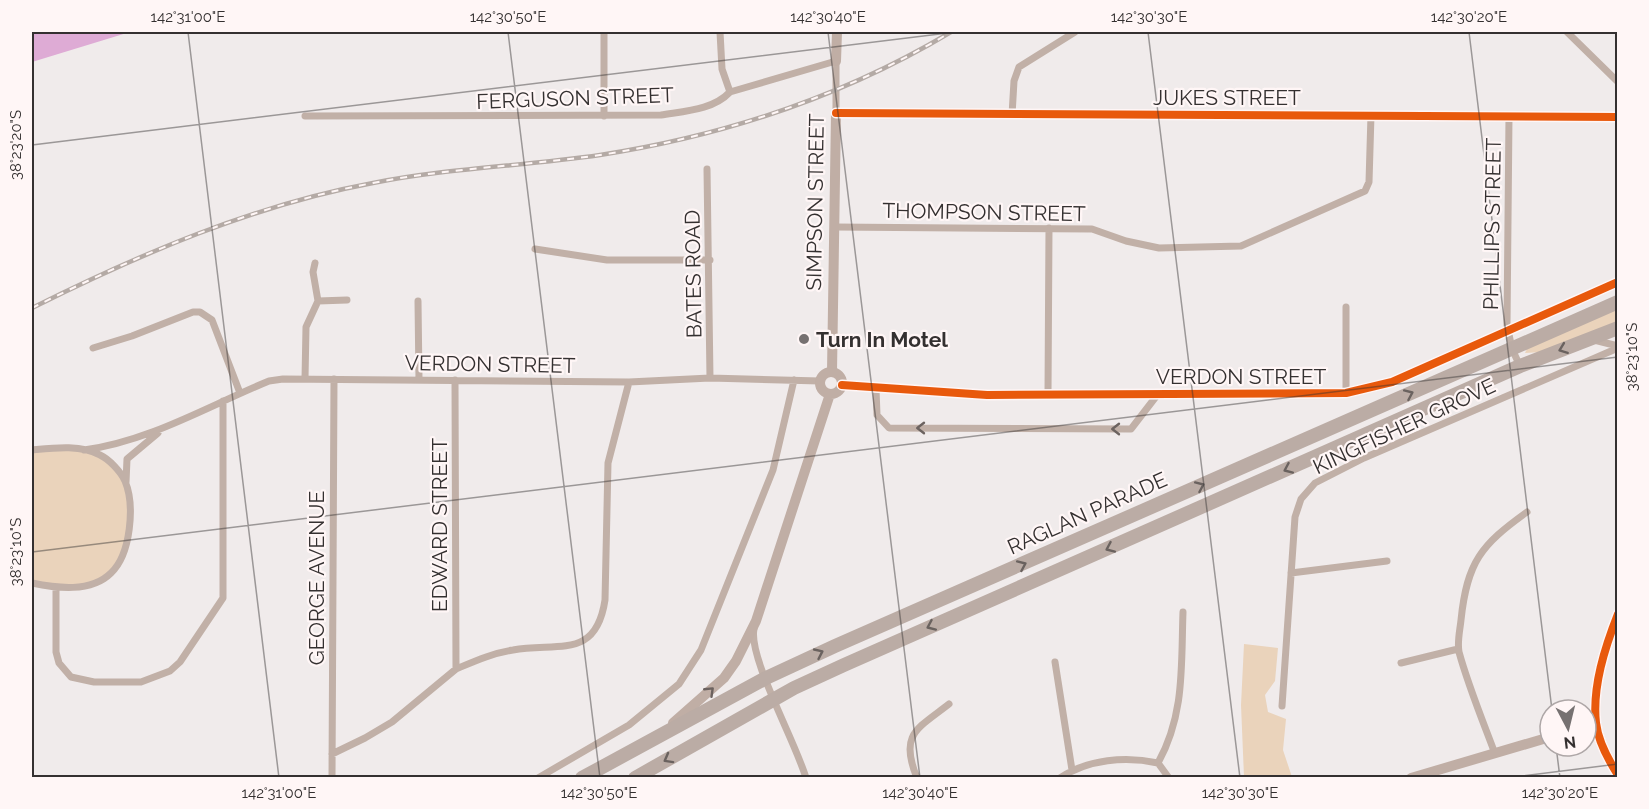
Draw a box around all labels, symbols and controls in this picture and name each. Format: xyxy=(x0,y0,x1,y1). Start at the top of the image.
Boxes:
text: 142°31'00"E xyxy=(151,8,225,26)
text: 142°30'50"E xyxy=(470,8,546,26)
text: 142°30'40"E xyxy=(790,8,866,26)
text: 142°30'30"E xyxy=(1111,8,1187,26)
text: 142°30'20"E xyxy=(1431,8,1507,26)
street label: FERGUSON STREET xyxy=(476,82,674,114)
street label: JUKES STREET xyxy=(1153,85,1301,110)
text: 38°23'20"S xyxy=(7,110,25,180)
street label: SIMPSON STREET xyxy=(801,113,829,291)
street label: PHILLIPS STREET xyxy=(1478,137,1506,310)
street label: THOMPSON STREET xyxy=(882,198,1086,226)
street label: BATES ROAD xyxy=(679,210,707,338)
text: 38°23'10"S xyxy=(1623,323,1641,391)
place label: Turn In Motel xyxy=(816,327,948,352)
marker: Turn In Motel xyxy=(797,332,811,346)
one-way arrow xyxy=(1558,342,1569,355)
street label: VERDON STREET xyxy=(404,350,576,378)
street label: VERDON STREET xyxy=(1156,364,1327,389)
street label: KINGFISHER GROVE xyxy=(1309,373,1499,479)
one-way arrow xyxy=(1403,389,1414,401)
one-way arrow xyxy=(917,422,926,434)
one-way arrow xyxy=(1112,423,1121,435)
street label: EDWARD STREET xyxy=(427,438,452,612)
one-way arrow xyxy=(1283,462,1294,474)
street label: RAGLAN PARADE xyxy=(1003,467,1171,559)
one-way arrow xyxy=(1194,481,1205,493)
street label: GEORGE AVENUE xyxy=(304,491,329,665)
text: 38°23'10"S xyxy=(7,518,25,586)
one-way arrow xyxy=(1105,540,1116,552)
one-way arrow xyxy=(1016,560,1027,572)
one-way arrow xyxy=(927,619,938,631)
one-way arrow xyxy=(812,649,823,661)
one-way arrow xyxy=(703,688,714,699)
north arrow xyxy=(1538,698,1598,758)
text: N xyxy=(1563,732,1577,753)
one-way arrow xyxy=(664,752,674,763)
text: 142°31'00"E xyxy=(242,784,316,802)
text: 142°30'50"E xyxy=(561,784,637,802)
text: 142°30'40"E xyxy=(882,784,958,802)
text: 142°30'30"E xyxy=(1202,784,1278,802)
text: 142°30'20"E xyxy=(1522,784,1598,802)

